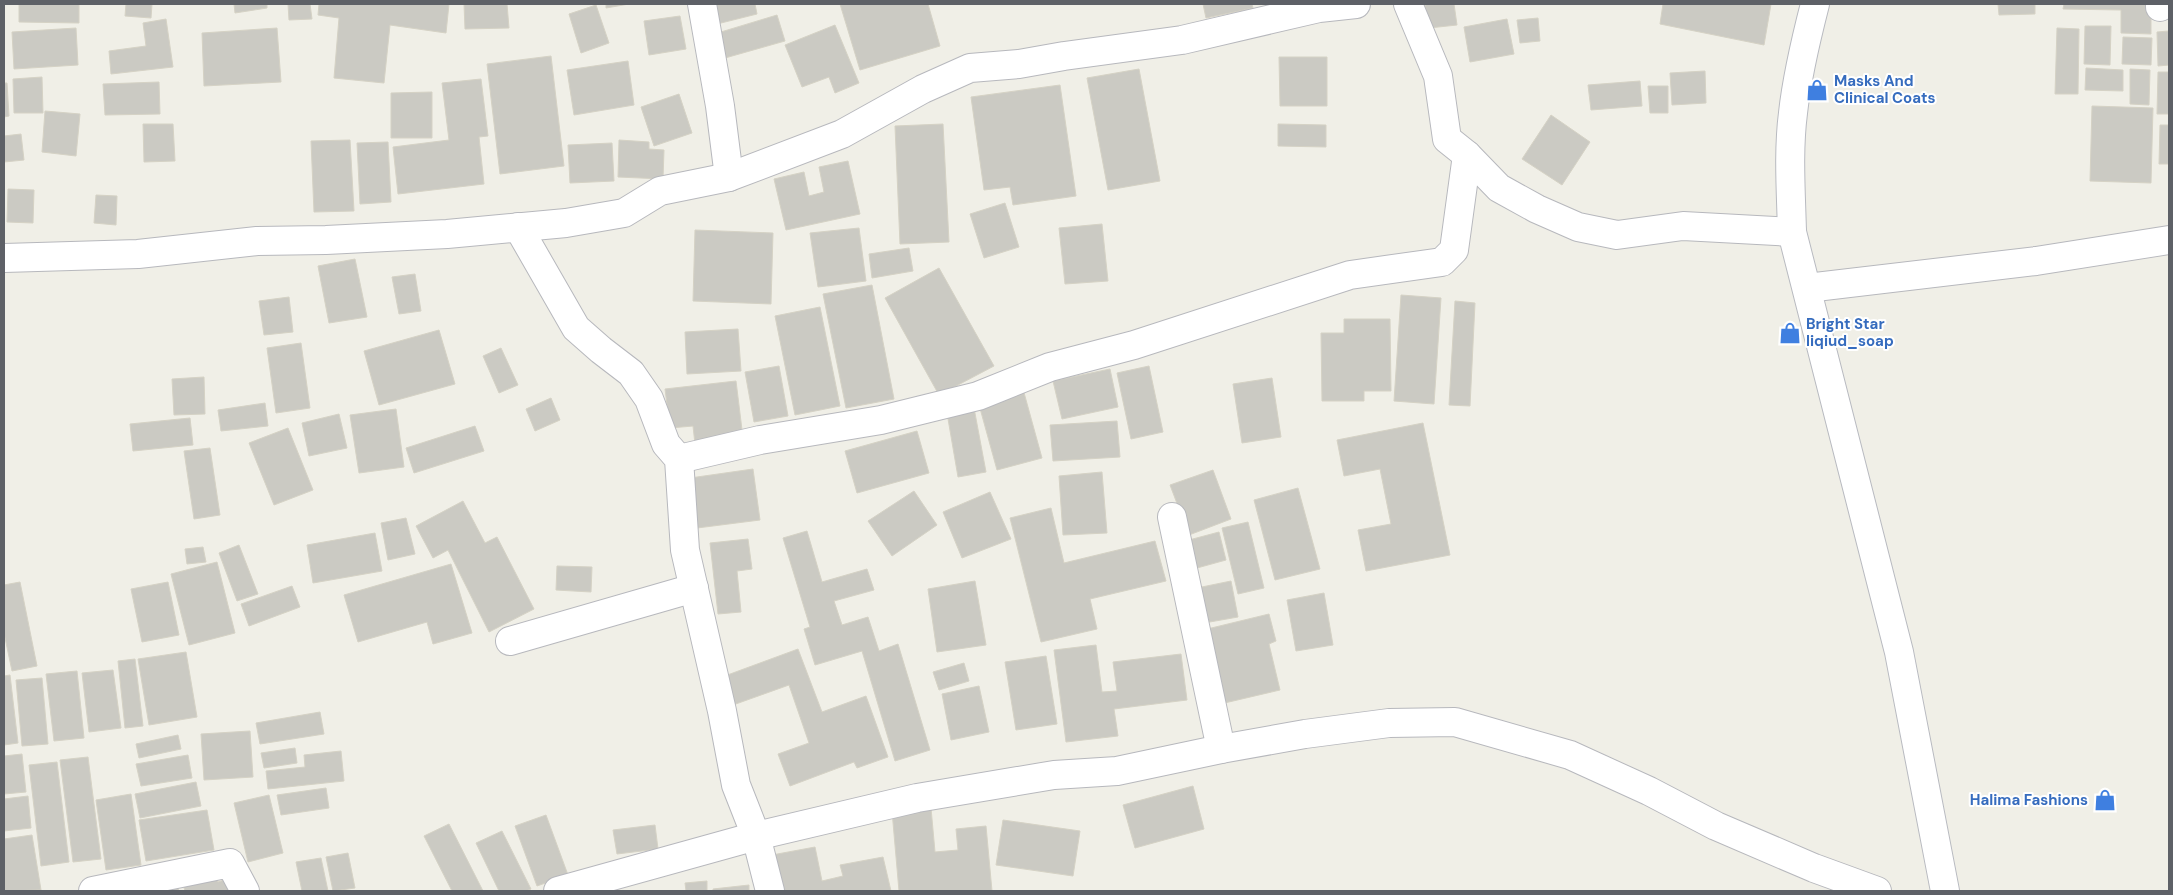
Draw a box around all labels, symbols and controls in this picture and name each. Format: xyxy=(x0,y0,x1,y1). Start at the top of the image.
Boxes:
place label: Masks And Clinical Coats xyxy=(1834,71,1935,108)
shop icon: Masks And Clinical Coats xyxy=(1804,77,1830,103)
place label: Bright Star liqiud_soap xyxy=(1806,314,1894,351)
shop icon: Bright Star liqiud_soap xyxy=(1777,320,1803,346)
shop icon: Halima Fashions xyxy=(2092,787,2118,813)
place label: Halima Fashions xyxy=(1970,790,2088,810)

